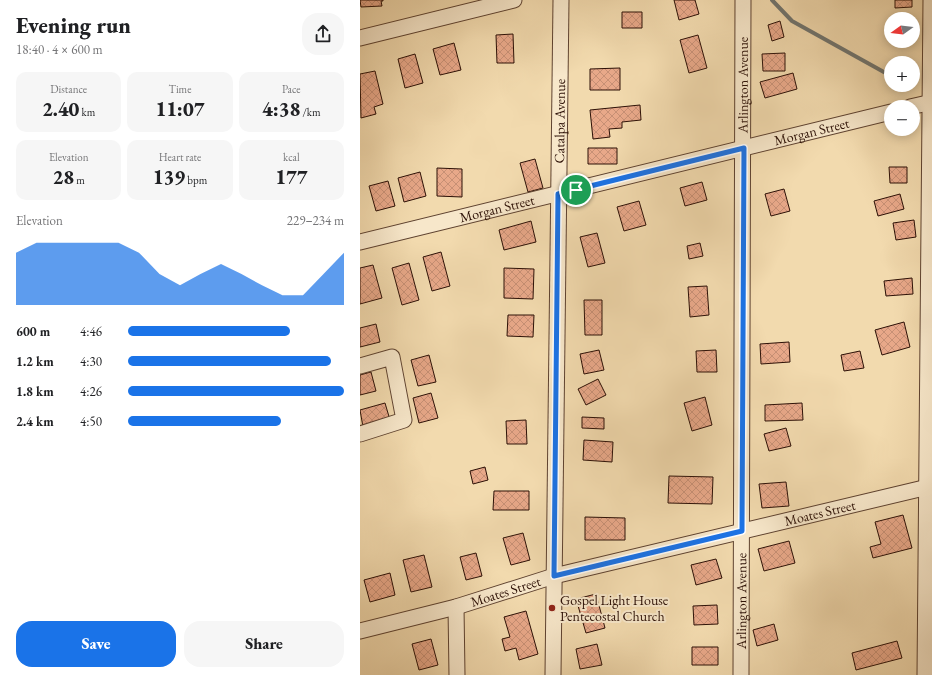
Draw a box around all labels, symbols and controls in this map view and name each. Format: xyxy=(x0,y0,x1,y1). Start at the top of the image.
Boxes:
text: Evening run xyxy=(16,11,131,40)
north arrow xyxy=(884,12,920,48)
map controls xyxy=(884,12,920,136)
button: share xyxy=(302,13,344,55)
street label: Arlington Avenue xyxy=(734,36,752,134)
text: 18:40 · 4 × 600 m xyxy=(16,41,103,58)
button: + xyxy=(884,56,920,92)
street label: Catalpa Avenue xyxy=(550,78,569,163)
text: Distance xyxy=(50,82,87,96)
text: Time xyxy=(169,82,191,96)
text: Pace xyxy=(282,82,301,96)
text: 2.40 xyxy=(42,96,79,122)
text: 11:07 xyxy=(156,96,204,122)
text: 4:38 xyxy=(262,96,300,122)
button: − xyxy=(884,100,920,136)
text: km xyxy=(79,105,95,119)
text: /km xyxy=(300,105,321,119)
street label: Morgan Street xyxy=(772,113,852,149)
text: Elevation xyxy=(49,150,88,164)
text: Heart rate xyxy=(159,150,201,164)
text: kcal xyxy=(283,150,300,164)
text: 28 xyxy=(52,164,74,190)
text: 139 xyxy=(153,164,185,190)
text: 177 xyxy=(275,164,308,190)
text: m xyxy=(74,173,85,187)
text: bpm xyxy=(185,173,207,187)
pin xyxy=(559,173,593,207)
icon: arrive xyxy=(565,179,587,201)
street label: Morgan Street xyxy=(458,190,537,226)
text: Elevation xyxy=(16,212,63,229)
text: 229–234 m xyxy=(287,212,344,229)
text: 600 m xyxy=(16,323,50,340)
text: 4:46 xyxy=(80,323,102,340)
text: 1.2 km xyxy=(16,353,54,370)
text: 4:30 xyxy=(80,353,102,370)
text: 1.8 km xyxy=(16,383,54,400)
text: 4:26 xyxy=(80,383,102,400)
text: 2.4 km xyxy=(16,413,54,430)
text: 4:50 xyxy=(80,413,102,430)
street label: Moates Street xyxy=(782,495,858,530)
street label: Arlington Avenue xyxy=(732,552,750,650)
street label: Moates Street xyxy=(468,572,544,611)
place label: Gospel Light House Pentecostal Church xyxy=(560,591,669,625)
marker: Gospel Light House Pentecostal Church xyxy=(547,603,557,613)
button: Save xyxy=(16,621,176,667)
button: Share xyxy=(184,621,344,667)

